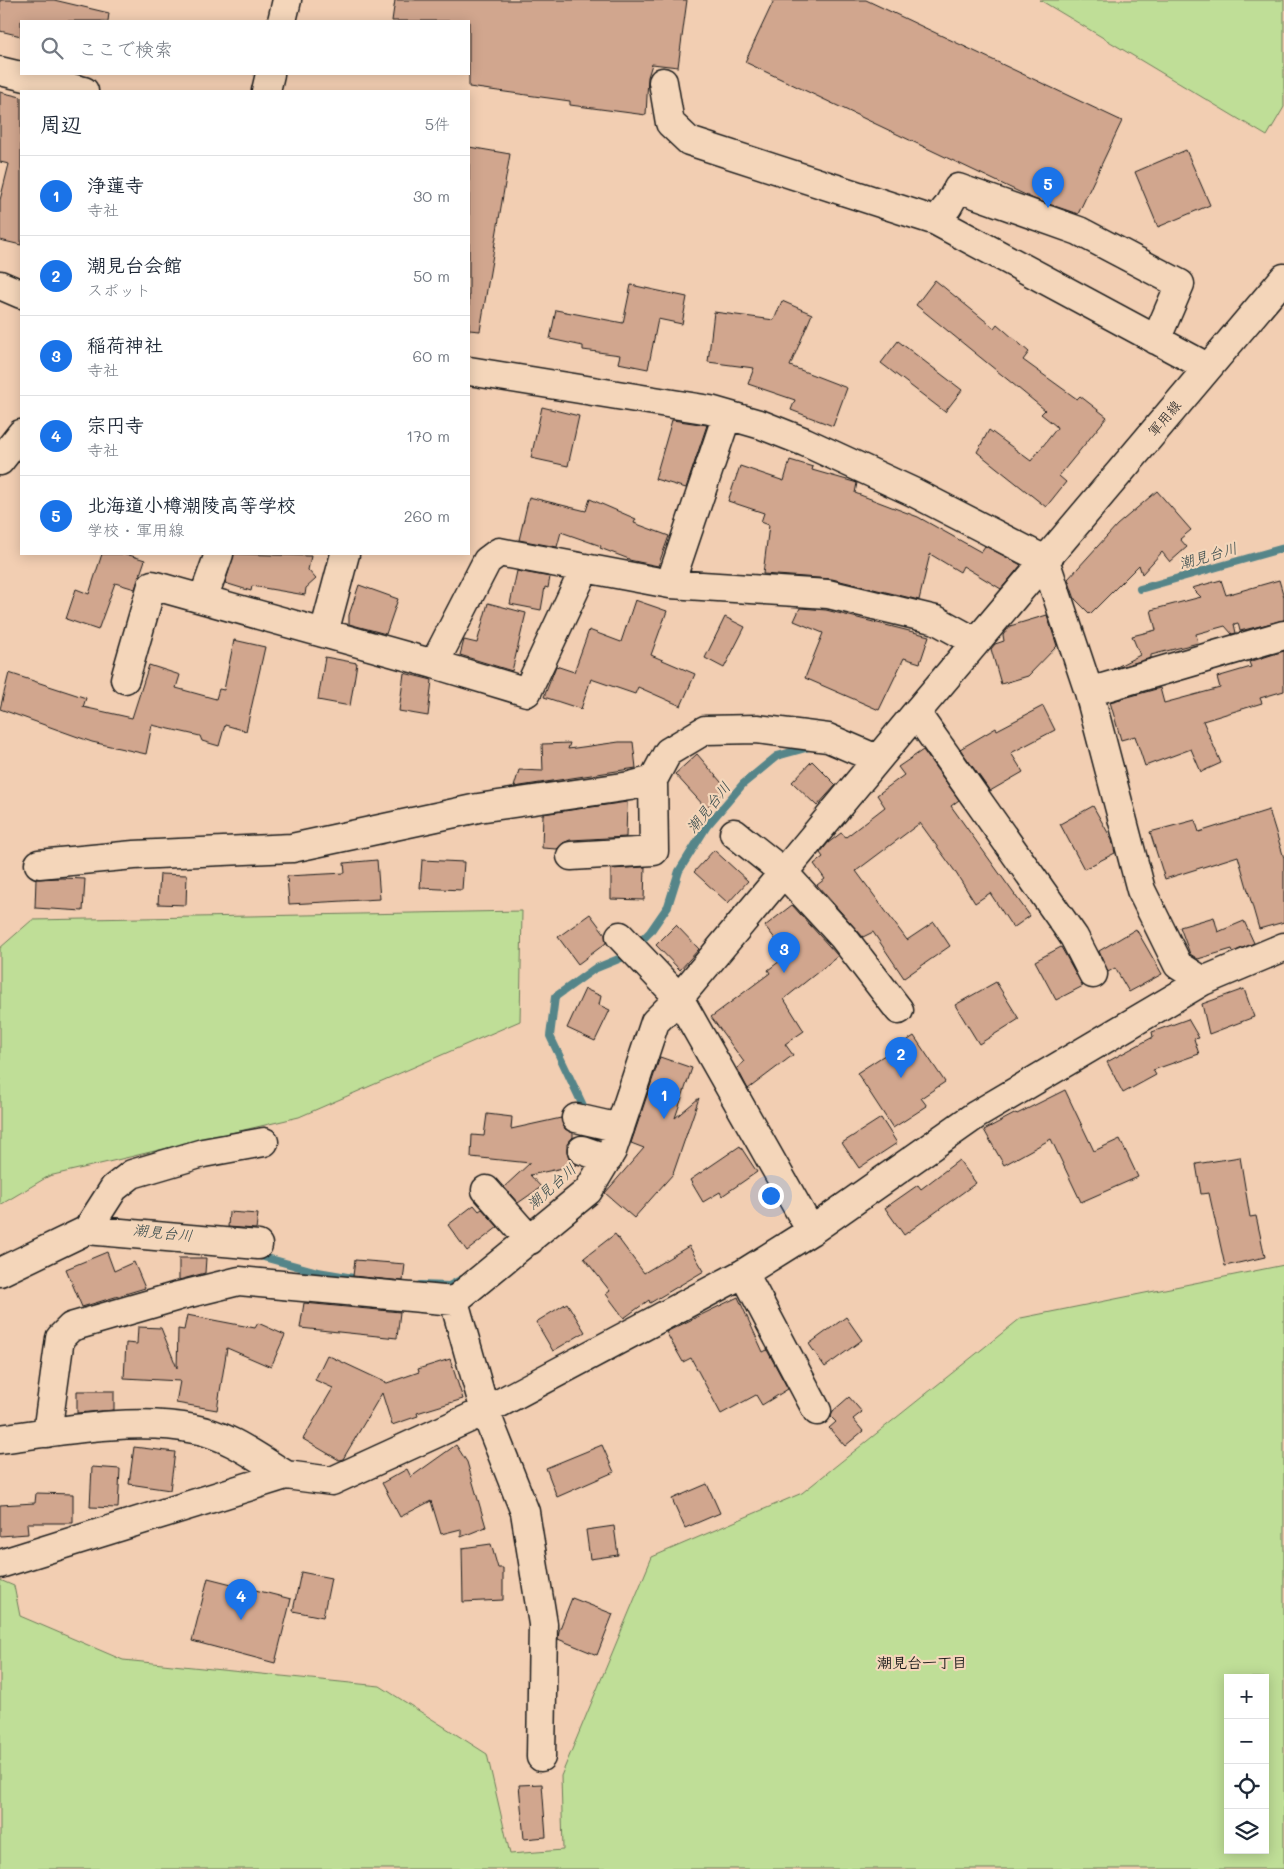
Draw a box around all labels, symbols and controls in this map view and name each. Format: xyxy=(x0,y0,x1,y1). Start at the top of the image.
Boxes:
search box xyxy=(20,20,470,75)
icon: search xyxy=(38,34,66,62)
text: ここで検索 xyxy=(78,36,173,61)
text: 周辺 xyxy=(40,110,82,137)
text: 5件 xyxy=(425,113,450,134)
pin: 5 xyxy=(1032,167,1064,208)
text: 浄蓮寺 xyxy=(87,172,144,197)
text: 1 xyxy=(52,185,60,206)
text: 30 m xyxy=(413,185,450,206)
text: 寺社 xyxy=(87,199,119,220)
text: 潮見台会館 xyxy=(87,252,182,277)
text: 2 xyxy=(52,265,60,286)
text: 50 m xyxy=(413,265,450,286)
text: スポット xyxy=(87,279,151,300)
text: 稲荷神社 xyxy=(87,332,163,357)
text: 3 xyxy=(51,345,61,366)
text: 60 m xyxy=(413,345,450,366)
text: 寺社 xyxy=(87,359,119,380)
street label: 軍用線 xyxy=(1143,396,1185,440)
text: 宗円寺 xyxy=(87,412,144,437)
text: 4 xyxy=(51,425,61,446)
text: 170 m xyxy=(406,425,450,446)
text: 寺社 xyxy=(87,439,119,460)
text: 北海道小樽潮陵高等学校 xyxy=(87,492,296,517)
text: 5 xyxy=(51,505,61,526)
text: 260 m xyxy=(404,505,450,526)
text: 学校 · 軍用線 xyxy=(87,519,184,540)
water label: 潮見台川 xyxy=(1176,537,1240,573)
water label: 潮見台川 xyxy=(681,777,735,837)
pin: 3 xyxy=(768,932,800,973)
pin: 2 xyxy=(885,1037,917,1078)
pin: 1 xyxy=(648,1078,680,1119)
water label: 潮見台川 xyxy=(522,1158,580,1214)
your location xyxy=(758,1183,784,1209)
water label: 潮見台川 xyxy=(132,1219,194,1245)
pin: 4 xyxy=(225,1579,257,1620)
district label: 潮見台一丁目 xyxy=(877,1652,967,1672)
map controls xyxy=(1224,1674,1269,1854)
button: + xyxy=(1224,1674,1269,1719)
button: − xyxy=(1224,1719,1269,1764)
button: locate xyxy=(1224,1764,1269,1809)
button: layers xyxy=(1224,1809,1269,1854)

